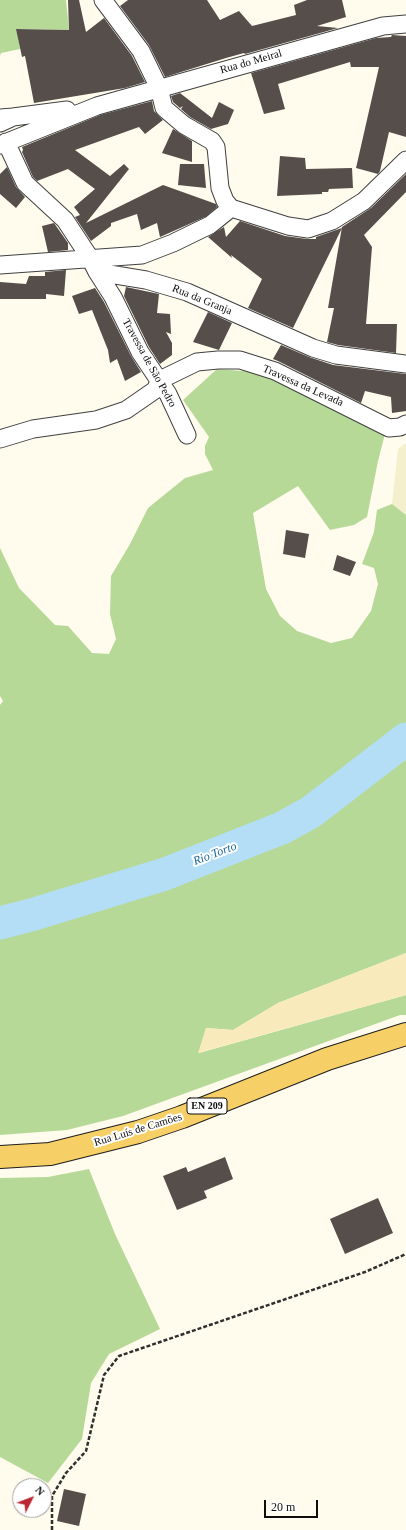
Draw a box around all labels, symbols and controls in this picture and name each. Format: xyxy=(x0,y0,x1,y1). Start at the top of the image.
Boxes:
street label: Rua do Meiral xyxy=(219,47,283,77)
street label: Rua da Granja xyxy=(170,282,234,318)
street label: Travessa de São Pedro xyxy=(119,316,179,410)
street label: Travessa da Levada xyxy=(261,362,345,410)
water label: Rio Torto xyxy=(191,839,239,869)
road number: EN 209 xyxy=(187,1098,227,1114)
street label: Rua Luís de Camões xyxy=(92,1110,184,1150)
north arrow xyxy=(12,1478,52,1518)
text: N xyxy=(33,1484,47,1498)
scale bar xyxy=(266,1492,320,1518)
text: 20 m xyxy=(271,1500,295,1514)

